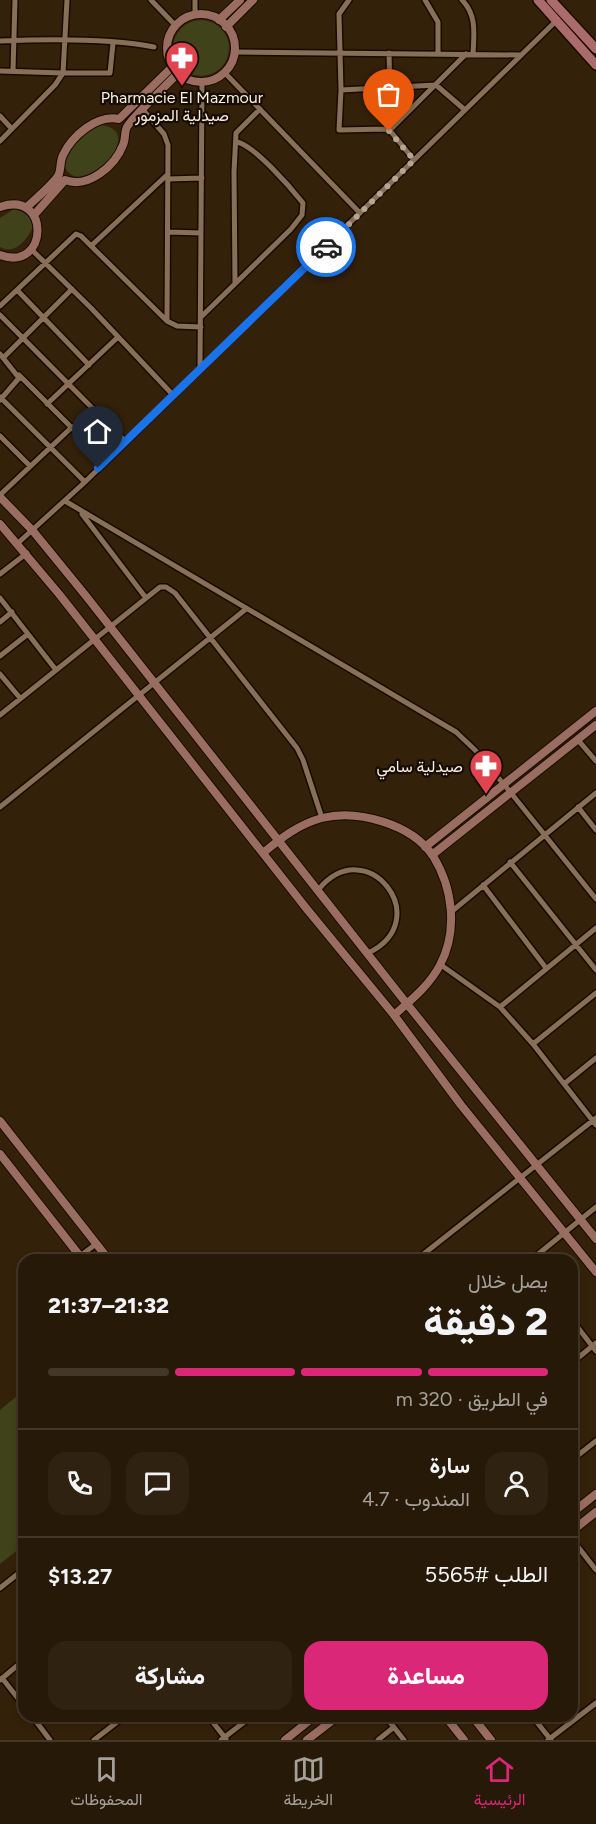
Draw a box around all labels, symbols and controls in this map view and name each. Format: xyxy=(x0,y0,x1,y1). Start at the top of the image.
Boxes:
pharmacy icon: Pharmacie El Mazmour صيدلية المزمور xyxy=(164,40,200,87)
pin xyxy=(363,69,414,131)
icon: bag xyxy=(372,78,405,111)
place label: Pharmacie El Mazmour صيدلية المزمور xyxy=(101,88,264,126)
courier xyxy=(296,217,356,277)
icon: car xyxy=(310,231,343,264)
pin xyxy=(72,406,123,468)
icon: home xyxy=(81,415,114,448)
pharmacy icon: صيدلية سامي xyxy=(468,748,504,795)
place label: صيدلية سامي xyxy=(377,757,463,780)
text: يصل خلال xyxy=(468,1269,548,1293)
text: 21:32–21:37 xyxy=(48,1292,169,1319)
text: 2 دقيقة xyxy=(424,1298,548,1345)
text: في الطريق · 320 m xyxy=(396,1387,548,1411)
button: phone xyxy=(48,1452,111,1515)
button: chat xyxy=(126,1452,189,1515)
text: سارة xyxy=(429,1452,470,1479)
button: person xyxy=(485,1452,548,1515)
text: المندوب · 4.7 xyxy=(362,1487,470,1511)
text: الطلب #5565 xyxy=(425,1561,548,1588)
text: $13.27 xyxy=(48,1563,112,1590)
button: مشاركة xyxy=(48,1641,292,1710)
button: مساعدة xyxy=(304,1641,548,1710)
tab: المحفوظات xyxy=(70,1753,143,1814)
tab: الخريطة xyxy=(283,1753,333,1814)
tab: الرئيسية xyxy=(474,1753,526,1814)

